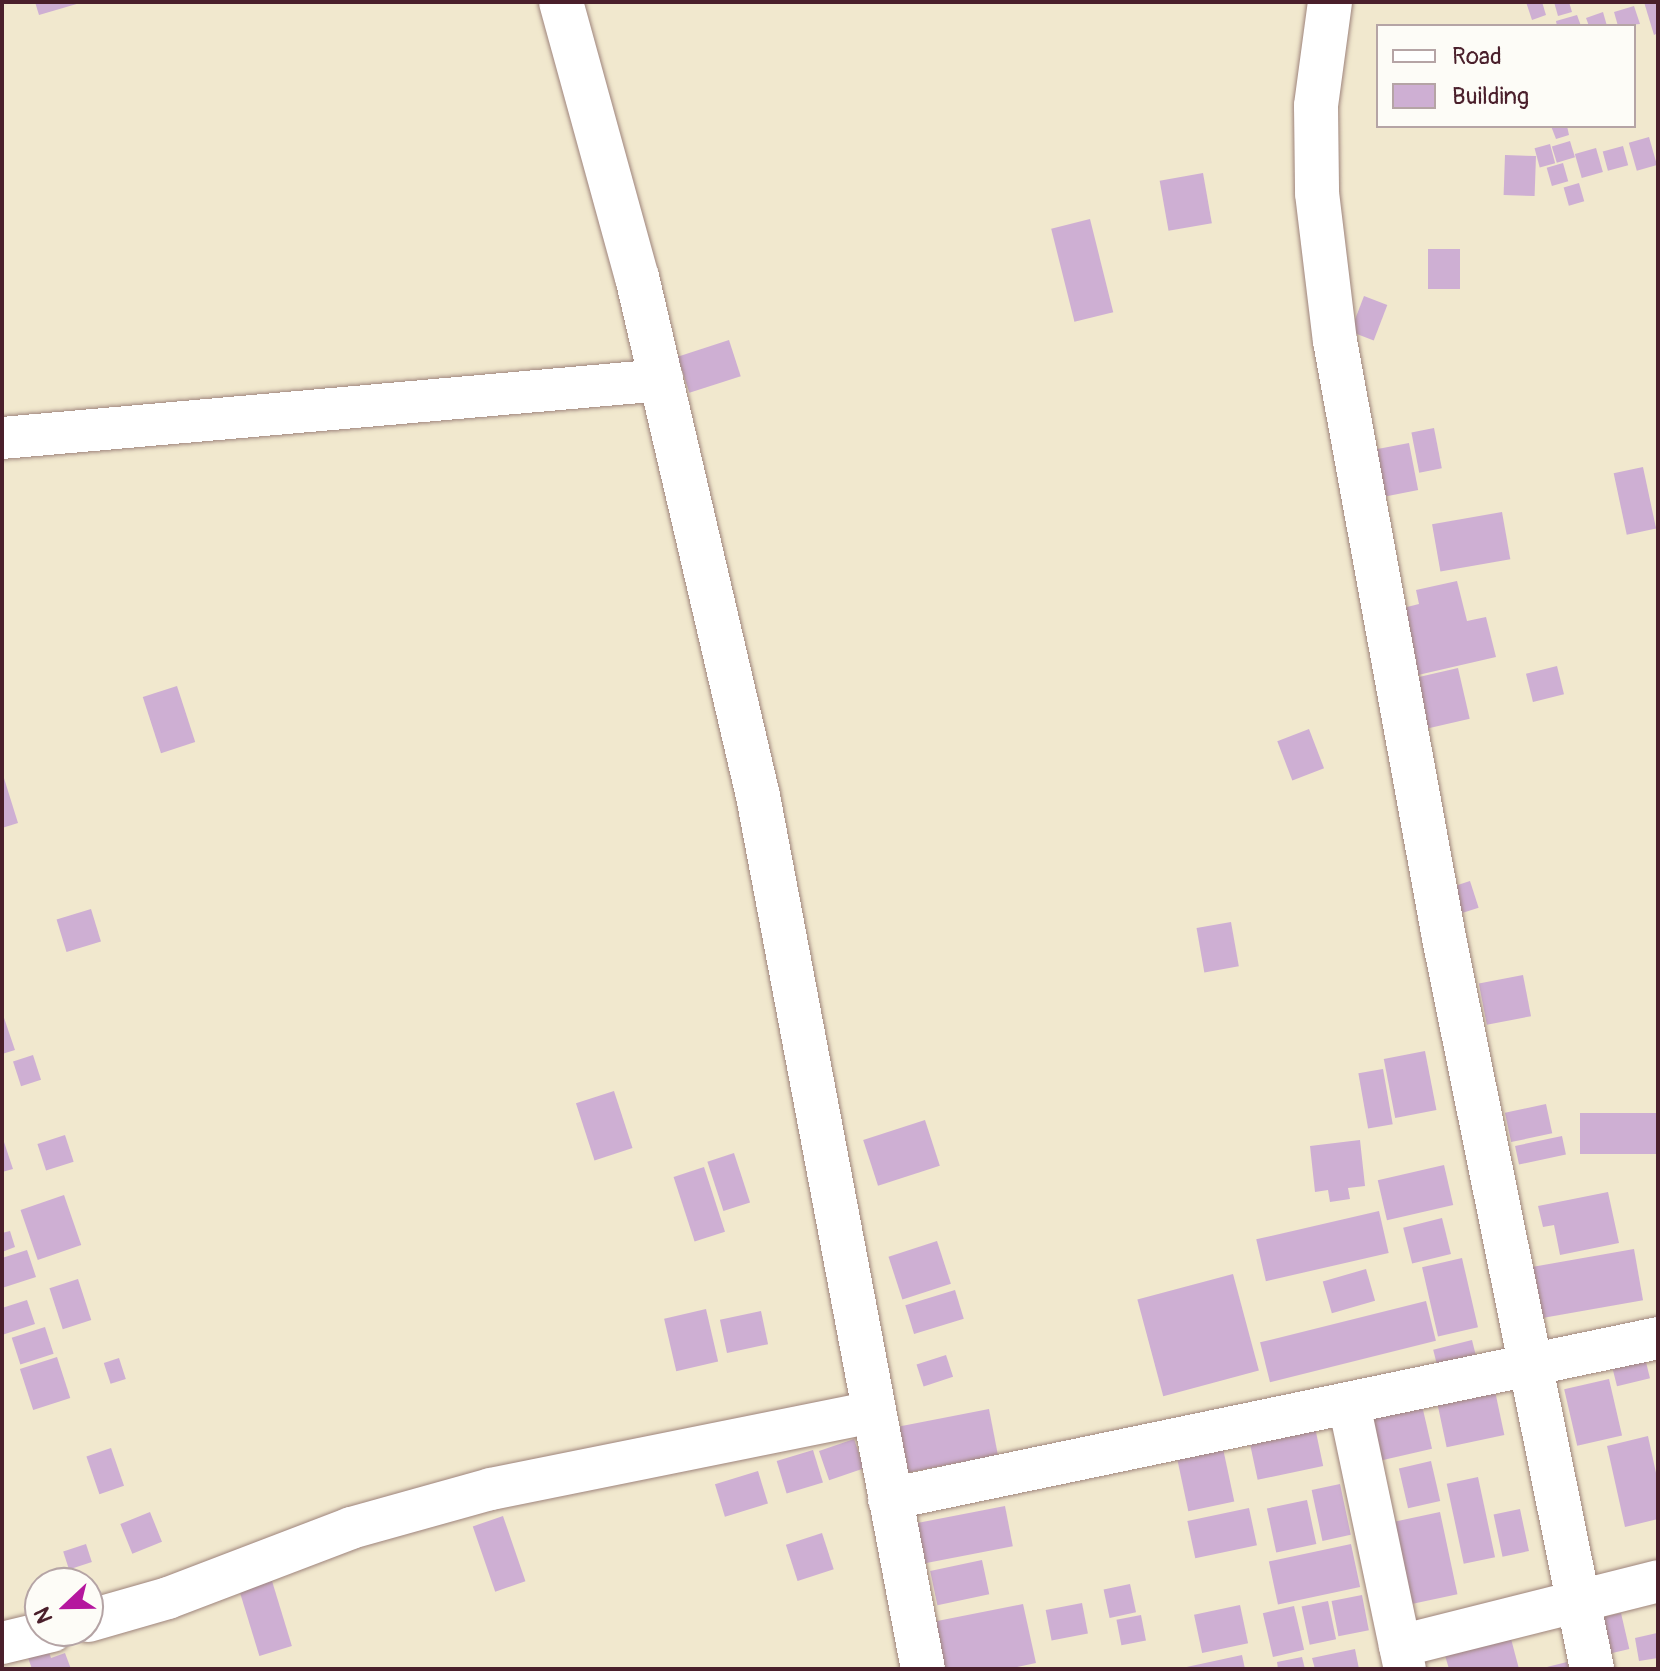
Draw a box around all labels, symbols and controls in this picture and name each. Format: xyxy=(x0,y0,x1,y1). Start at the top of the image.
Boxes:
legend xyxy=(1376,24,1636,128)
text: Road xyxy=(1452,42,1502,71)
text: Building xyxy=(1452,82,1529,111)
north arrow xyxy=(24,1567,104,1647)
text: N xyxy=(28,1603,59,1627)

